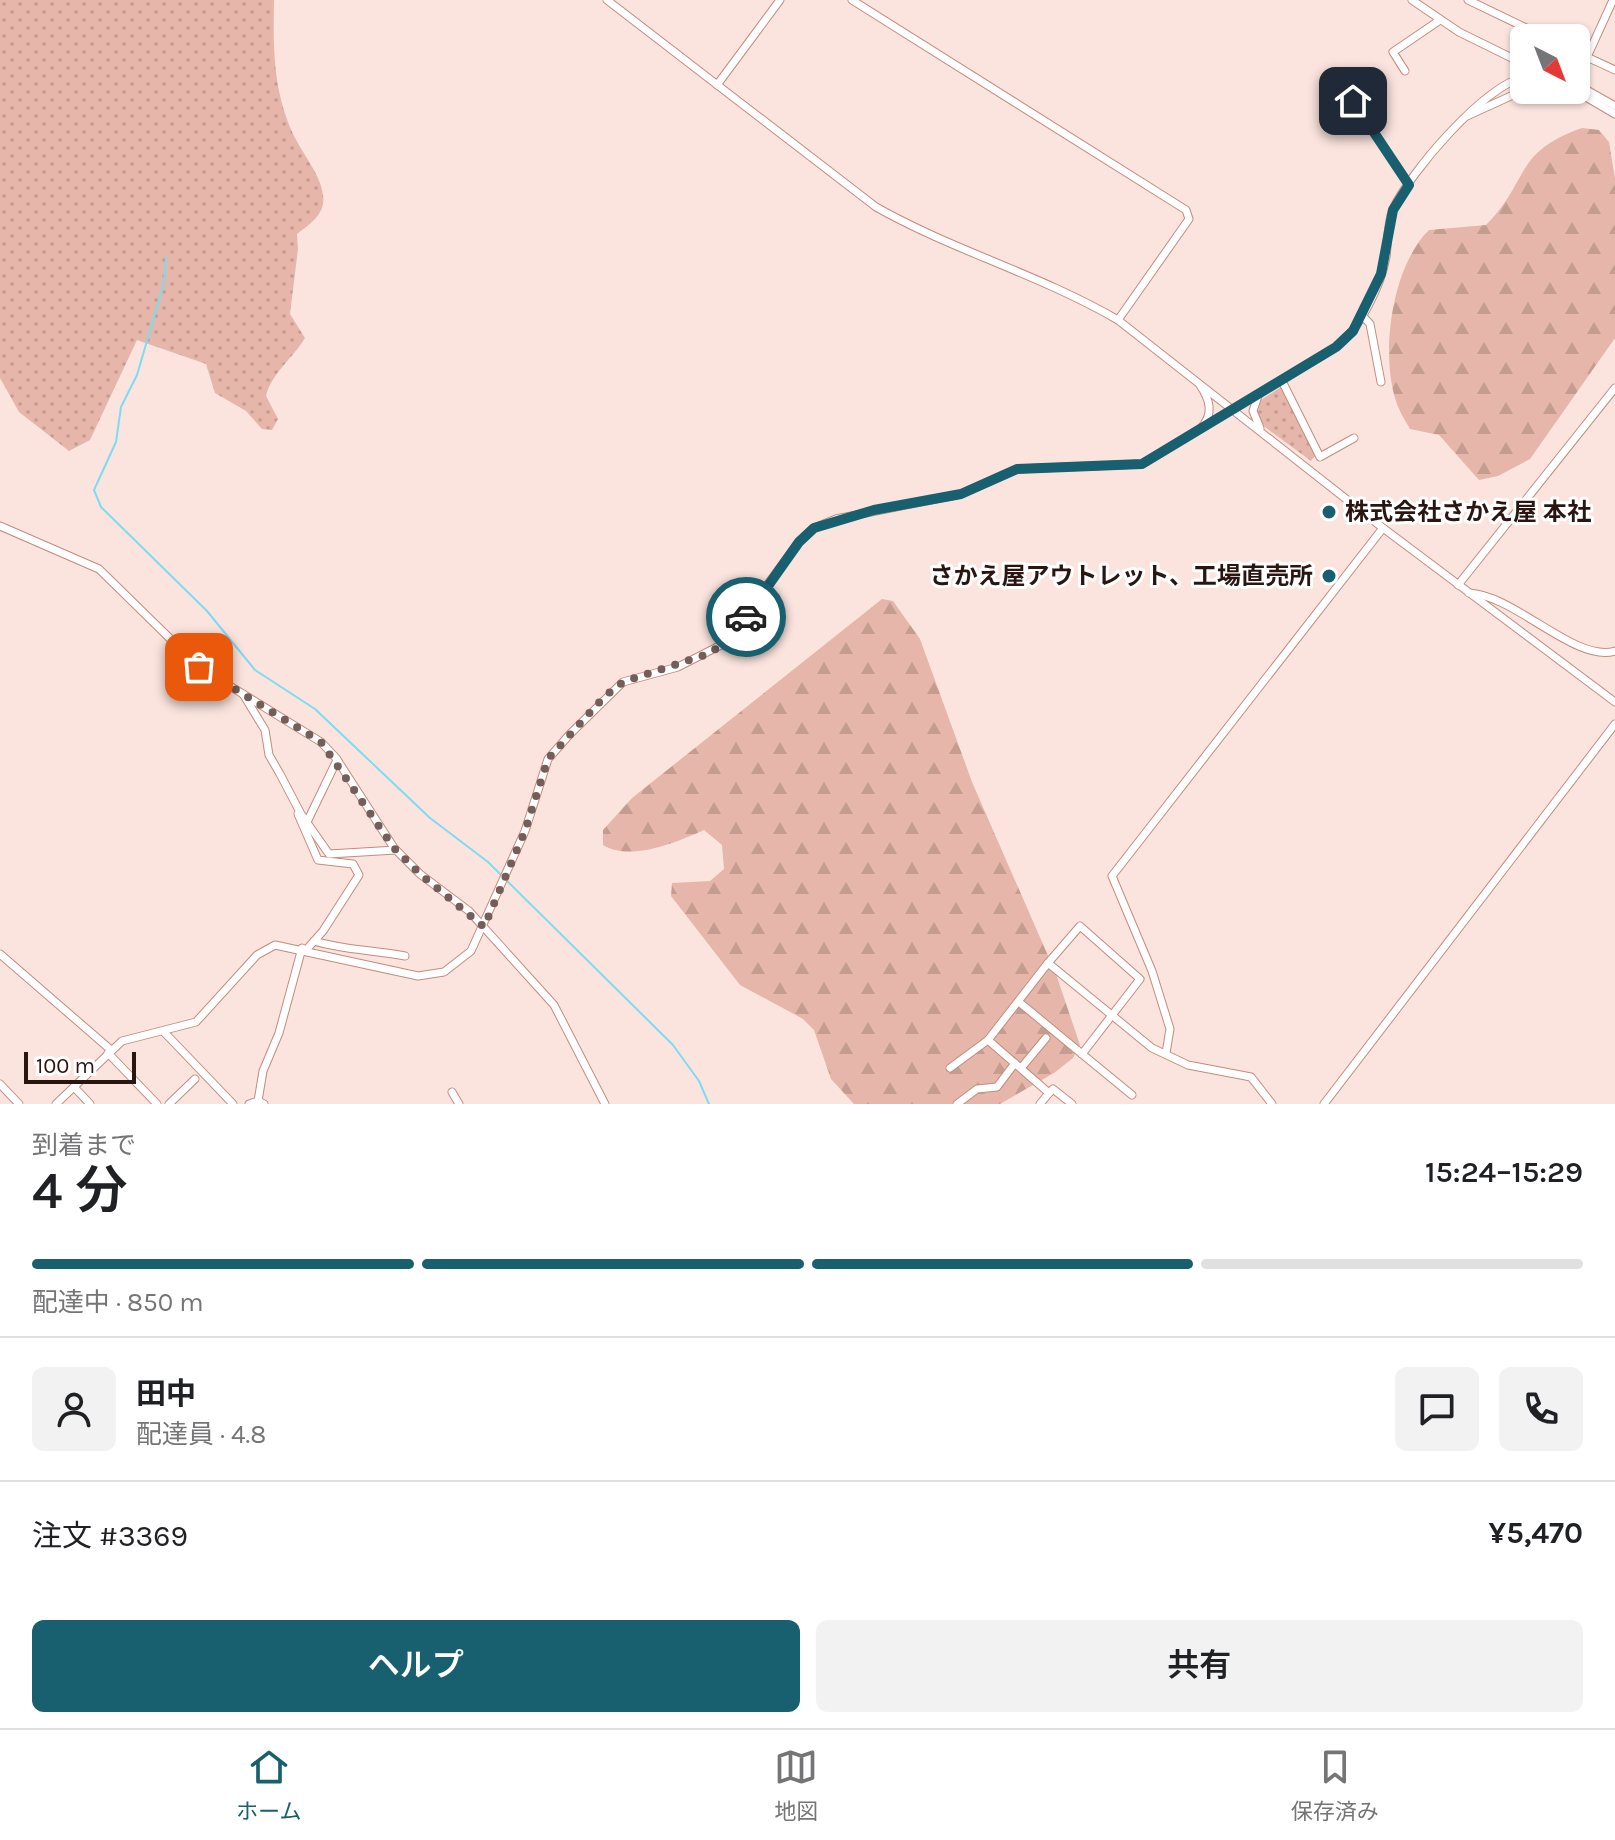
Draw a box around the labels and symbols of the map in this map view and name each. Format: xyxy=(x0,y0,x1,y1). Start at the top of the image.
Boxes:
north arrow xyxy=(1510,24,1590,104)
pin xyxy=(1319,67,1387,135)
place label: 株式会社さかえ屋 本社 xyxy=(1345,498,1591,526)
marker: 株式会社さかえ屋 本社 xyxy=(1320,503,1338,521)
place label: さかえ屋アウトレット、工場直売所 xyxy=(929,562,1313,590)
marker: さかえ屋アウトレット、工場直売所 xyxy=(1320,567,1338,585)
courier xyxy=(706,577,786,657)
pin xyxy=(165,633,233,701)
scale bar xyxy=(24,1048,136,1084)

